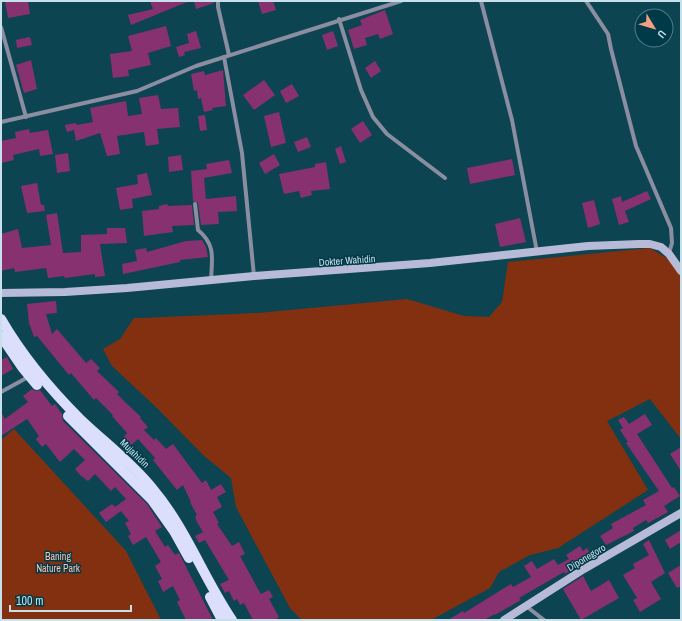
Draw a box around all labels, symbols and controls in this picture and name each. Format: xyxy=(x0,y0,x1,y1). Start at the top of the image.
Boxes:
north arrow xyxy=(634,8,674,48)
text: U xyxy=(654,27,669,41)
street label: Dokter Wahidin xyxy=(318,252,376,269)
street label: Mujahidin xyxy=(117,436,152,471)
street label: Diponegoro xyxy=(565,541,608,574)
park label: Baning Nature Park xyxy=(36,550,81,575)
scale bar xyxy=(10,587,131,613)
text: 100 m xyxy=(16,593,43,609)

